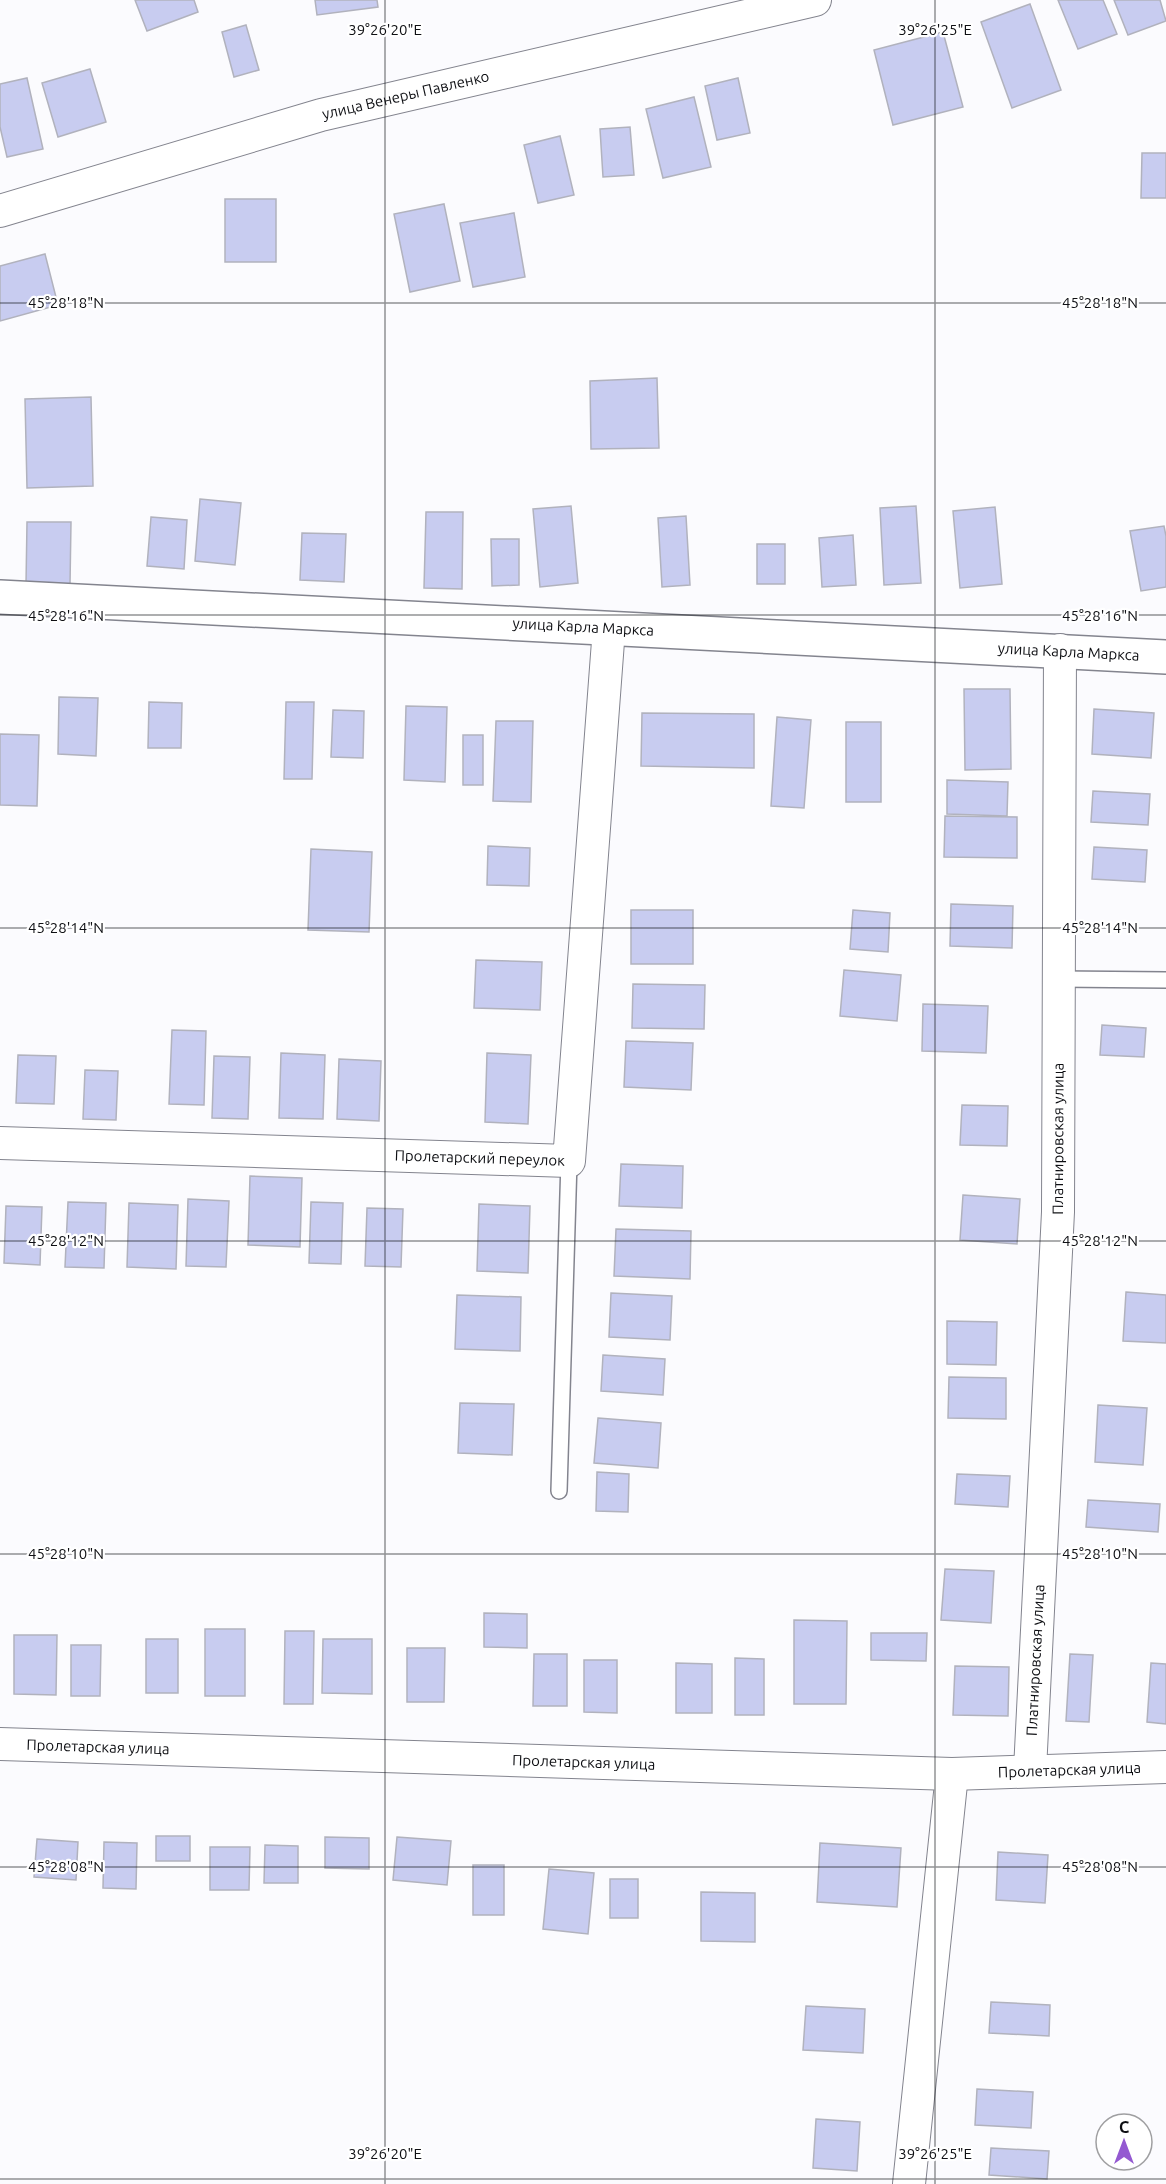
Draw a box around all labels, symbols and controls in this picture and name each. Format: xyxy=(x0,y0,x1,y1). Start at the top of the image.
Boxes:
text: 39°26'20"E xyxy=(348,21,422,38)
text: 39°26'25"E xyxy=(898,21,972,38)
street label: улица Венеры Павленко xyxy=(320,67,491,122)
text: 45°28'18"N xyxy=(28,294,104,311)
text: 45°28'18"N xyxy=(1062,294,1138,311)
text: 45°28'16"N xyxy=(28,607,104,624)
text: 45°28'16"N xyxy=(1062,607,1138,624)
street label: улица Карла Маркса xyxy=(512,614,655,639)
street label: улица Карла Маркса xyxy=(997,639,1140,664)
text: 45°28'14"N xyxy=(28,919,104,936)
text: 45°28'14"N xyxy=(1062,919,1138,936)
street label: Платнировская улица xyxy=(1049,1063,1067,1215)
street label: Пролетарский переулок xyxy=(394,1146,565,1169)
text: 45°28'12"N xyxy=(28,1232,104,1249)
text: 45°28'12"N xyxy=(1062,1232,1138,1249)
text: 45°28'10"N xyxy=(28,1545,104,1562)
text: 45°28'10"N xyxy=(1062,1545,1138,1562)
street label: Платнировская улица xyxy=(1023,1584,1047,1736)
street label: Пролетарская улица xyxy=(26,1736,170,1757)
street label: Пролетарская улица xyxy=(512,1751,656,1773)
street label: Пролетарская улица xyxy=(998,1759,1141,1780)
text: 45°28'08"N xyxy=(28,1858,104,1875)
text: 45°28'08"N xyxy=(1062,1858,1138,1875)
north arrow xyxy=(1094,2112,1154,2172)
text: С xyxy=(1119,2118,1129,2136)
text: 39°26'20"E xyxy=(348,2145,422,2162)
text: 39°26'25"E xyxy=(898,2145,972,2162)

